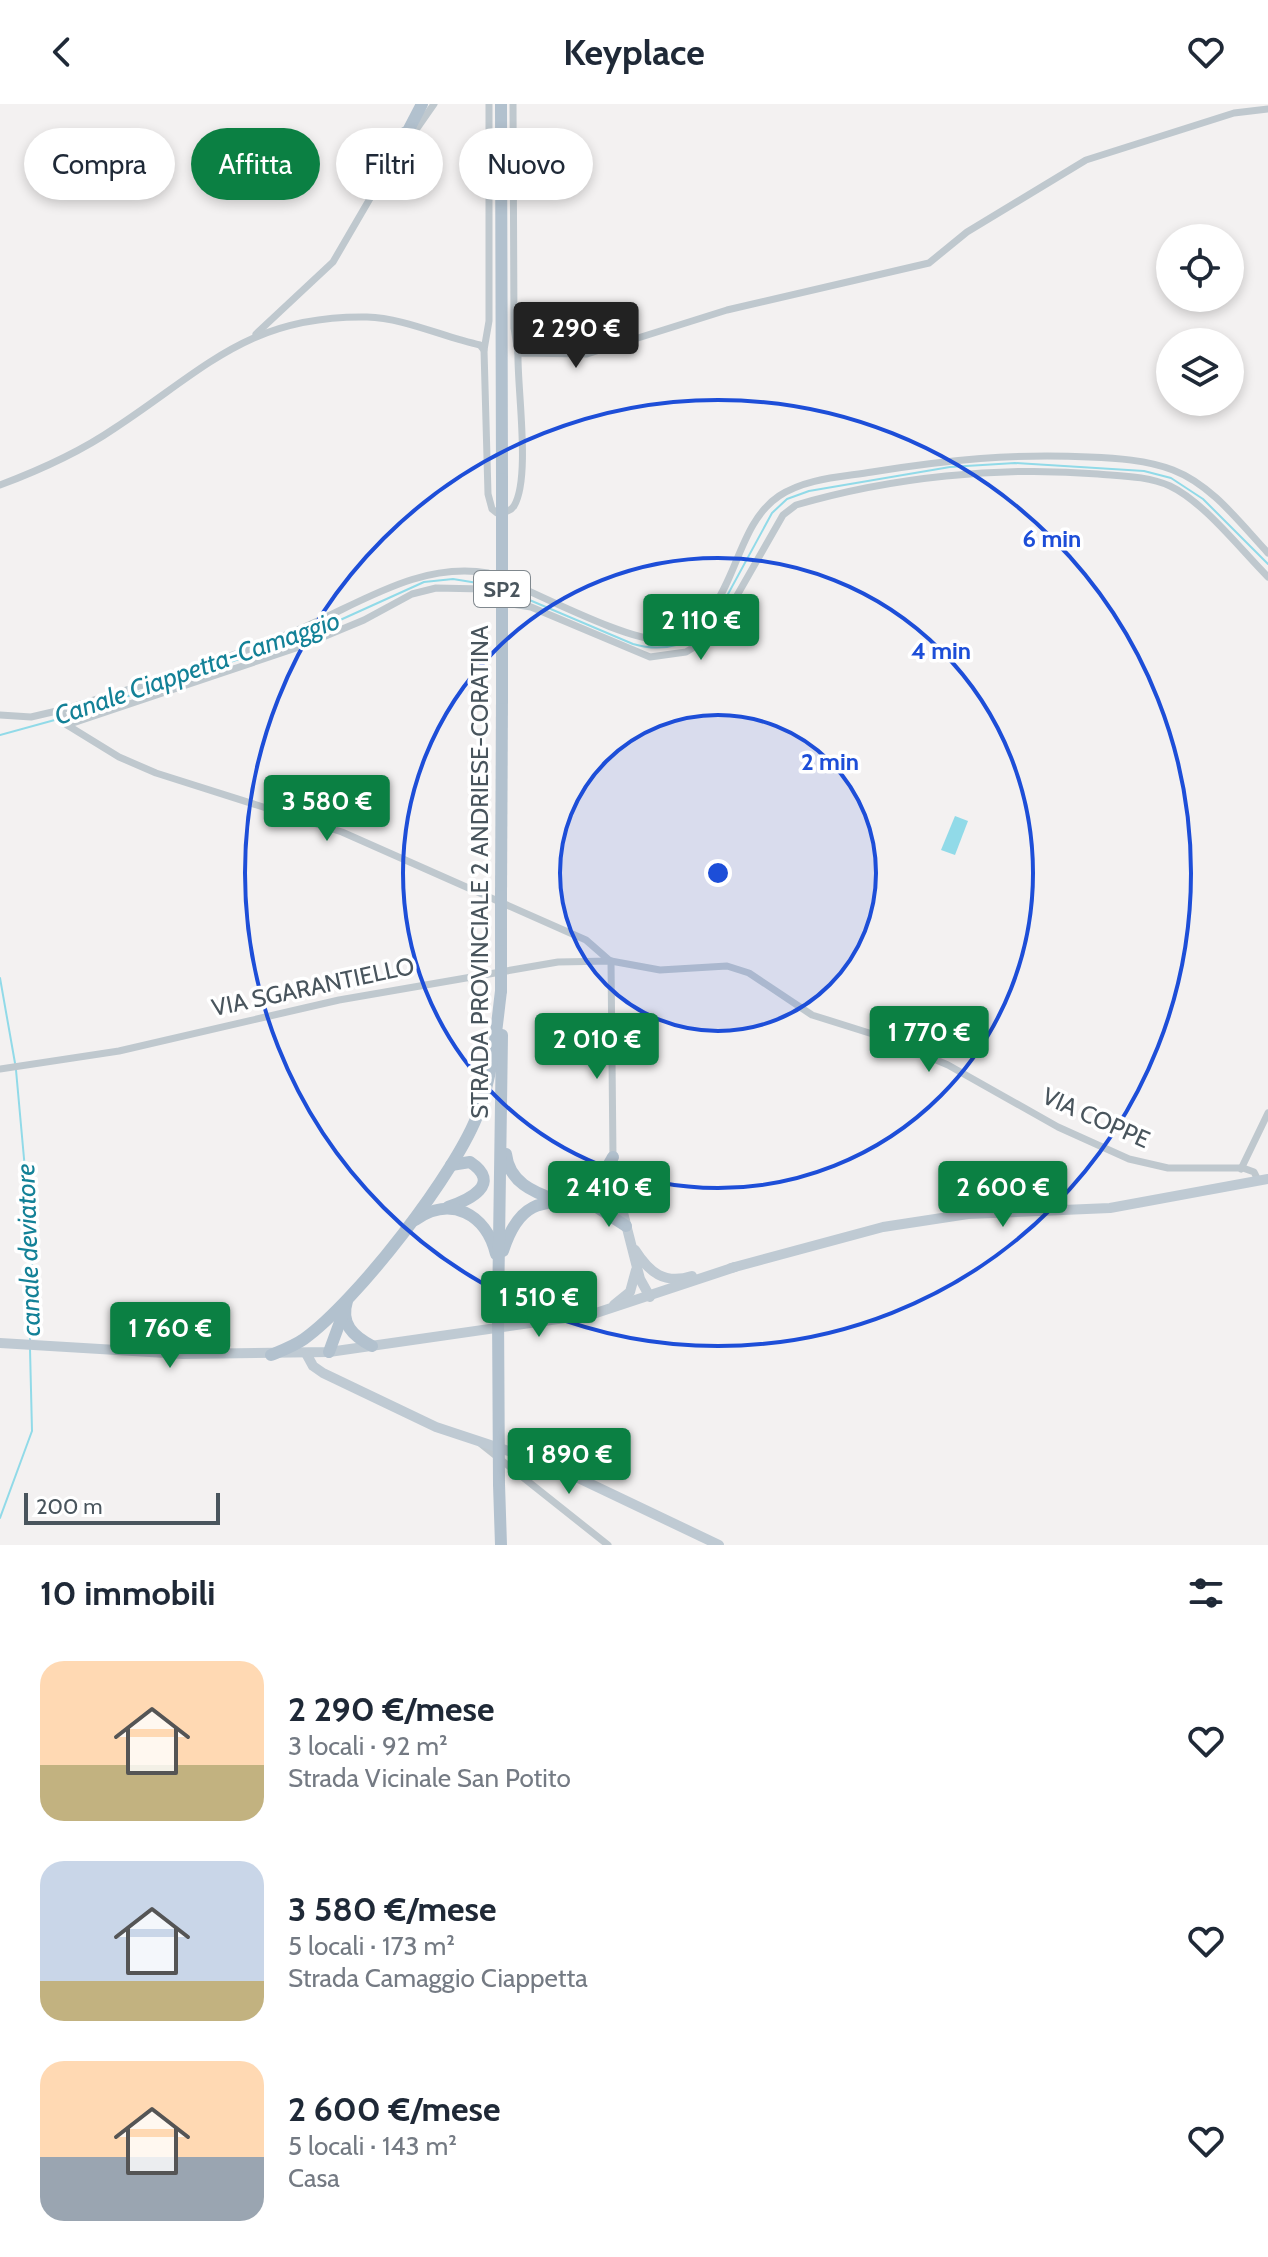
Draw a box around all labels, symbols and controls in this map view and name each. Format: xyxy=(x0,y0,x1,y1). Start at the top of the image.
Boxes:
icon: back xyxy=(40,30,84,74)
text: Keyplace xyxy=(563,30,705,74)
icon: heart xyxy=(1184,30,1228,74)
chip: Compra xyxy=(24,128,175,200)
chip: Affitta xyxy=(191,128,320,200)
chip: Filtri xyxy=(336,128,443,200)
chip: Nuovo xyxy=(459,128,593,200)
map controls xyxy=(1156,224,1244,416)
button: locate xyxy=(1156,224,1244,312)
pin: 2 290 € xyxy=(502,302,650,370)
text: 2 290 € xyxy=(532,312,620,344)
button: layers xyxy=(1156,328,1244,416)
text: 6 min xyxy=(1023,524,1081,553)
road number: SP2 xyxy=(474,571,530,607)
pin: 2 110 € xyxy=(627,594,775,662)
water label: Canale Ciappetta-Camaggio xyxy=(50,604,344,732)
text: 2 110 € xyxy=(661,604,741,636)
street label: STRADA PROVINCIALE 2 ANDRIESE-CORATINA xyxy=(465,625,494,1119)
text: 4 min xyxy=(911,636,971,665)
text: 2 min xyxy=(801,747,859,776)
pin: 3 580 € xyxy=(253,775,401,843)
text: 3 580 € xyxy=(282,785,372,817)
centre of rings xyxy=(704,859,732,887)
street label: VIA SGARANTIELLO xyxy=(209,951,417,1022)
pin: 1 770 € xyxy=(855,1006,1003,1074)
pin: 2 010 € xyxy=(523,1013,671,1081)
text: 1 770 € xyxy=(888,1016,970,1048)
text: 2 010 € xyxy=(553,1023,641,1055)
street label: VIA COPPE xyxy=(1038,1081,1154,1154)
pin: 2 410 € xyxy=(535,1161,683,1229)
pin: 2 600 € xyxy=(929,1161,1077,1229)
water label: canale deviatore xyxy=(9,1163,47,1337)
text: 2 410 € xyxy=(566,1171,652,1203)
text: 2 600 € xyxy=(956,1171,1050,1203)
pin: 1 510 € xyxy=(465,1271,613,1339)
text: 1 510 € xyxy=(499,1281,579,1313)
pin: 1 760 € xyxy=(96,1302,244,1370)
text: 1 760 € xyxy=(128,1312,212,1344)
pin: 1 890 € xyxy=(495,1428,643,1496)
text: 1 890 € xyxy=(526,1438,612,1470)
scale bar xyxy=(24,1489,220,1525)
text: 200 m xyxy=(36,1493,102,1520)
icon: filters xyxy=(1184,1571,1228,1615)
text: 10 immobili xyxy=(40,1572,216,1614)
text: 2 290 €/mese xyxy=(288,1688,494,1730)
icon: home xyxy=(104,1693,200,1789)
icon: heart xyxy=(1184,1719,1228,1763)
text: 3 locali · 92 m² xyxy=(288,1730,448,1762)
text: Strada Vicinale San Potito xyxy=(288,1762,571,1794)
text: 3 580 €/mese xyxy=(288,1888,497,1930)
icon: home xyxy=(104,1893,200,1989)
icon: heart xyxy=(1184,1919,1228,1963)
text: 5 locali · 173 m² xyxy=(288,1930,455,1962)
text: Strada Camaggio Ciappetta xyxy=(288,1962,588,1994)
text: 2 600 €/mese xyxy=(288,2088,500,2130)
icon: home xyxy=(104,2093,200,2189)
icon: heart xyxy=(1184,2119,1228,2163)
text: 5 locali · 143 m² xyxy=(288,2130,457,2162)
text: Casa xyxy=(288,2162,340,2194)

